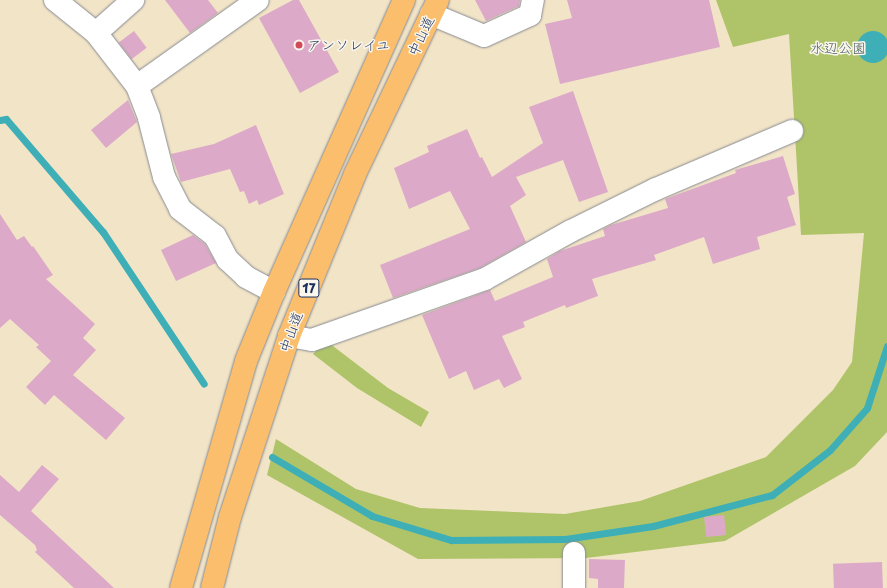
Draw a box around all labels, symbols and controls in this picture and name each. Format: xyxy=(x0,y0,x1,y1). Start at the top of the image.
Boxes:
street label: 中山道 xyxy=(405,13,437,59)
place label: アンソレイユ xyxy=(307,37,391,53)
marker: アンソレイユ xyxy=(294,40,304,50)
park label: 水辺公園 xyxy=(810,40,866,56)
road number: 17 xyxy=(298,277,320,299)
street label: 中山道 xyxy=(276,309,306,355)

